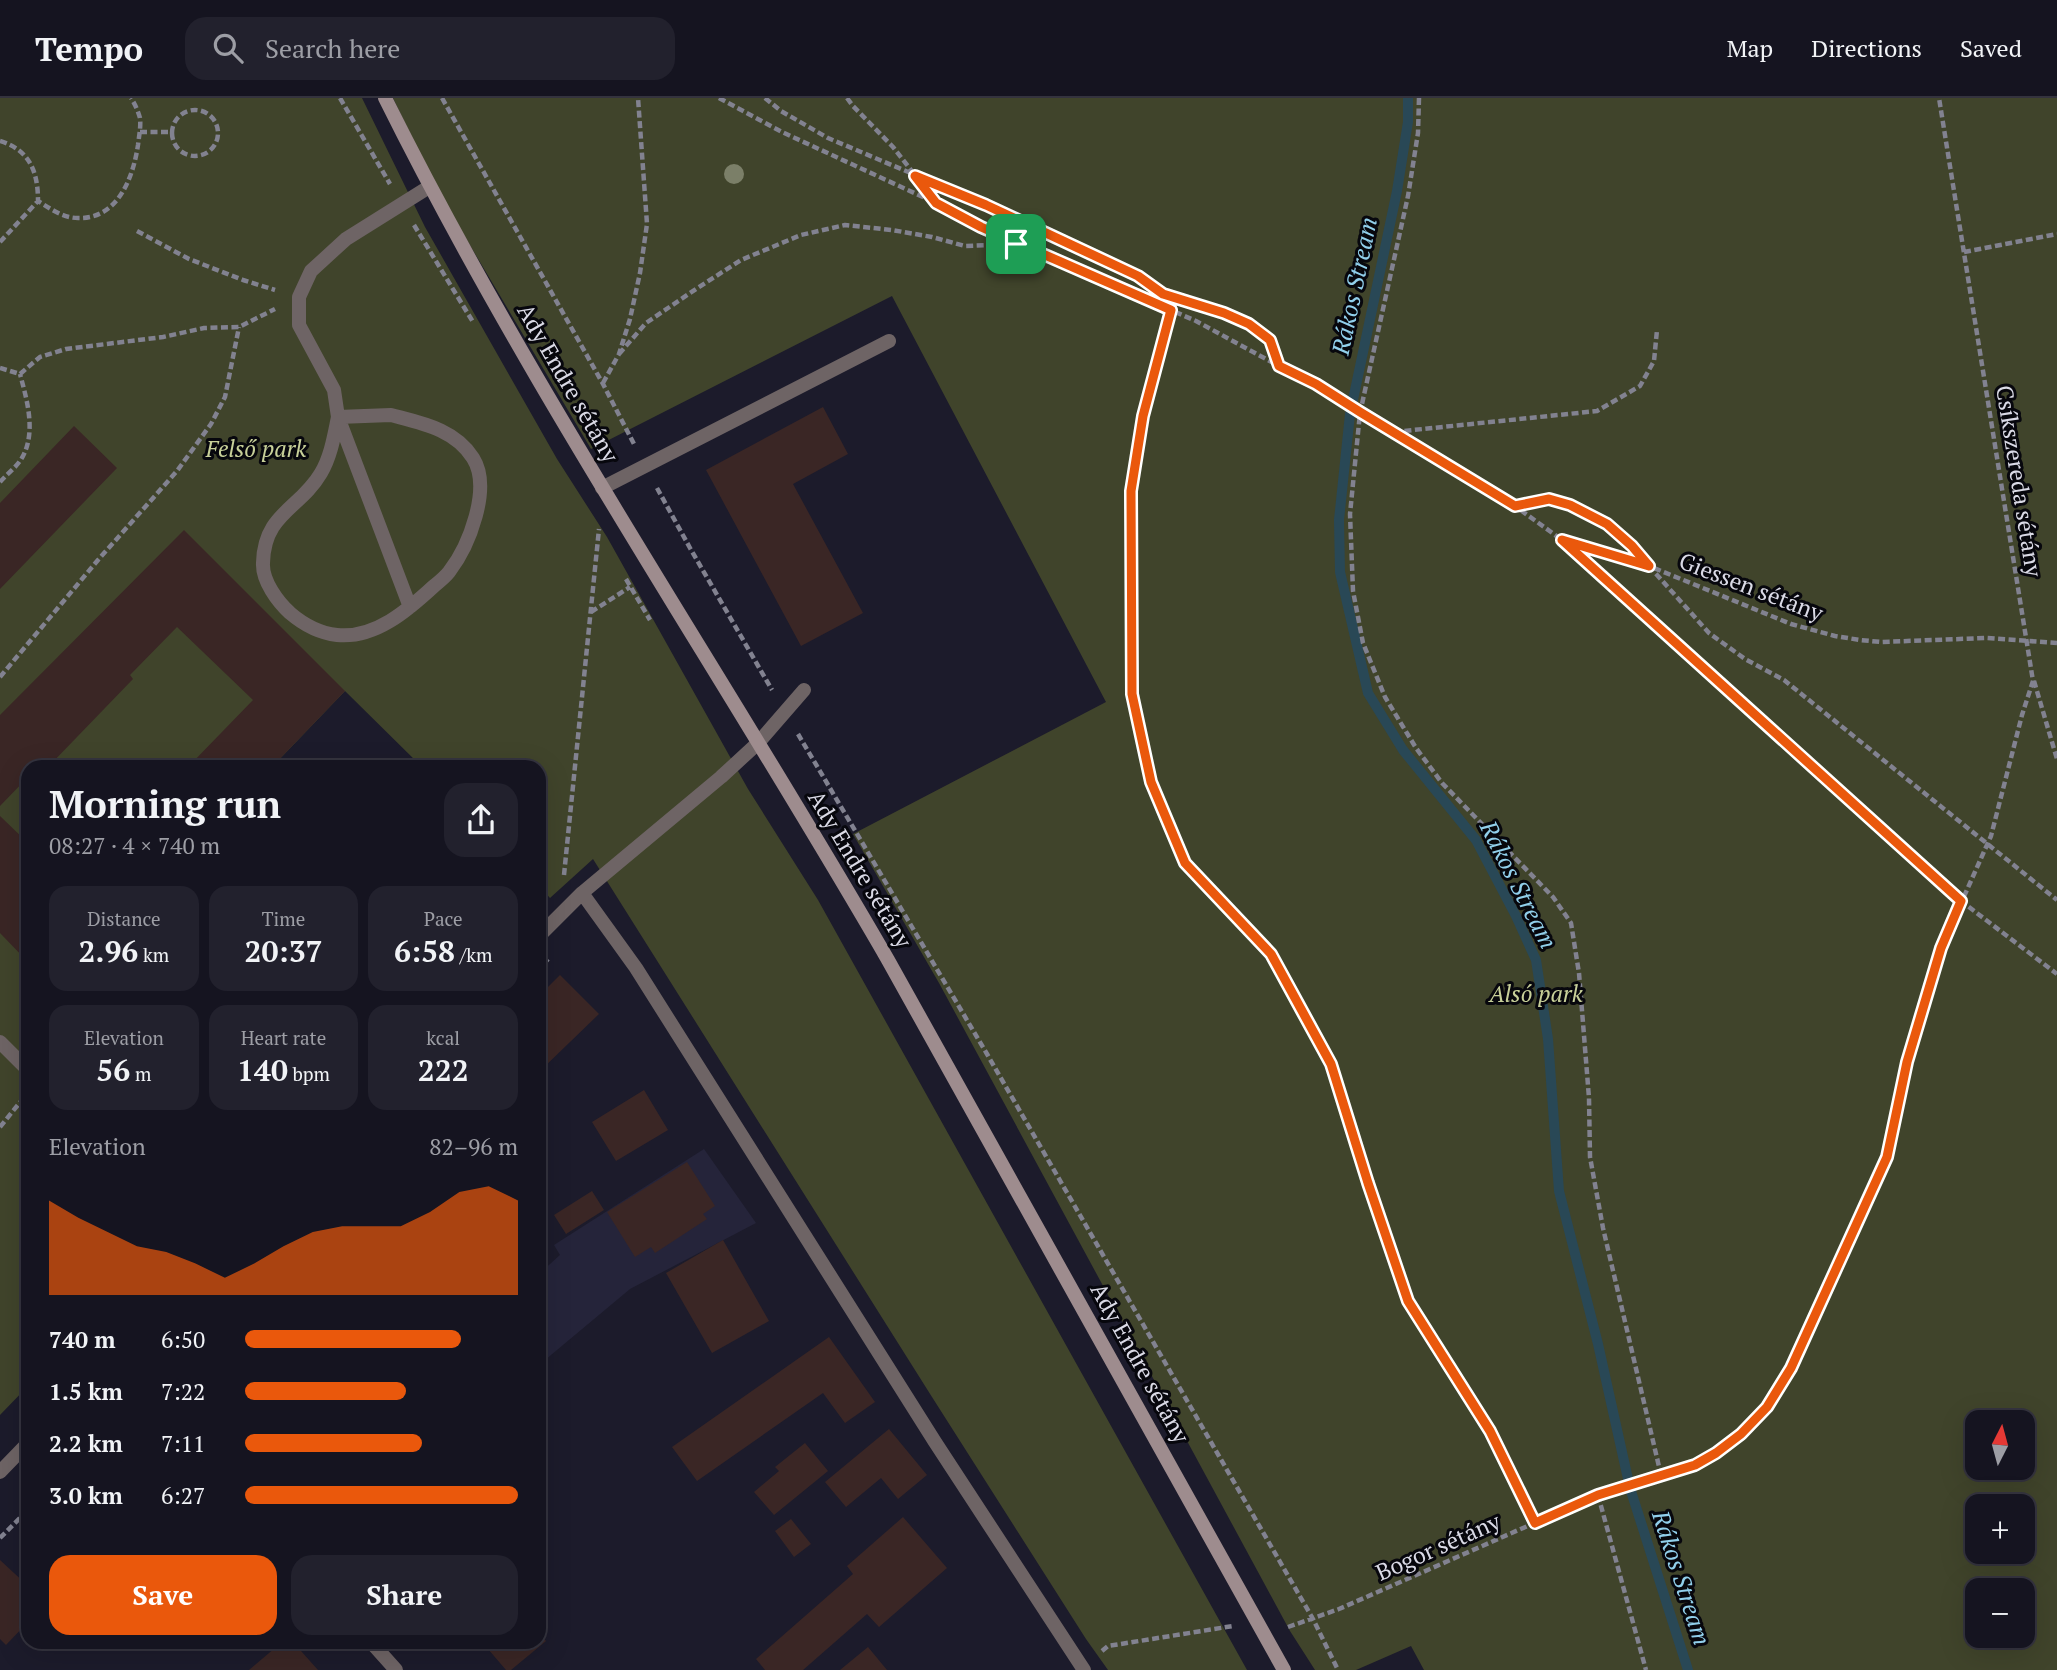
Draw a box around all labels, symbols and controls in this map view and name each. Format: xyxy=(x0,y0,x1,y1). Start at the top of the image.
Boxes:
search box xyxy=(185,17,675,80)
text: Tempo xyxy=(35,27,143,70)
icon: search xyxy=(209,29,247,67)
text: Search here xyxy=(265,31,400,65)
text: Map xyxy=(1727,32,1773,64)
text: Directions xyxy=(1811,32,1922,64)
text: Saved xyxy=(1960,32,2022,64)
pin xyxy=(986,214,1046,274)
water label: Rákos Stream xyxy=(1324,214,1384,358)
icon: arrive xyxy=(997,225,1035,263)
street label: Ady Endre sétány xyxy=(510,298,627,468)
street label: Csíkszereda sétány xyxy=(1989,383,2050,579)
park label: Felső park xyxy=(205,433,307,464)
street label: Giessen sétány xyxy=(1675,545,1828,628)
text: Morning run xyxy=(49,779,281,829)
button: share xyxy=(444,783,518,857)
street label: Ady Endre sétány xyxy=(801,784,920,954)
water label: Rákos Stream xyxy=(1472,814,1565,954)
text: 08:27 · 4 × 740 m xyxy=(49,830,220,861)
text: Distance xyxy=(87,906,161,931)
text: Time xyxy=(262,906,305,931)
text: Pace xyxy=(424,906,463,931)
text: 2.96 xyxy=(79,931,138,971)
text: 20:37 xyxy=(244,931,323,971)
text: 6:58 xyxy=(394,931,455,971)
text: km xyxy=(138,942,169,967)
text: /km xyxy=(455,942,492,967)
park label: Alsó park xyxy=(1487,978,1584,1009)
text: Elevation xyxy=(84,1025,164,1050)
text: Heart rate xyxy=(241,1025,326,1050)
text: kcal xyxy=(426,1025,460,1050)
text: 56 xyxy=(96,1050,130,1090)
text: 140 xyxy=(237,1050,288,1090)
text: 222 xyxy=(418,1050,469,1090)
text: m xyxy=(130,1061,151,1086)
text: bpm xyxy=(288,1061,330,1086)
text: Elevation xyxy=(49,1131,146,1162)
text: 82–96 m xyxy=(429,1131,518,1162)
street label: Ady Endre sétány xyxy=(1084,1277,1197,1449)
text: 740 m xyxy=(49,1324,115,1355)
text: 6:50 xyxy=(161,1324,205,1355)
text: 1.5 km xyxy=(49,1376,123,1407)
text: 7:22 xyxy=(161,1376,205,1407)
north arrow xyxy=(1965,1410,2035,1480)
map controls xyxy=(1965,1410,2035,1648)
text: 2.2 km xyxy=(49,1428,123,1459)
text: 7:11 xyxy=(161,1428,205,1459)
text: 3.0 km xyxy=(49,1480,123,1511)
text: 6:27 xyxy=(161,1480,205,1511)
button: + xyxy=(1965,1494,2035,1564)
street label: Bogor sétány xyxy=(1371,1505,1505,1588)
water label: Rákos Stream xyxy=(1645,1505,1719,1649)
button: Save xyxy=(49,1555,277,1635)
button: Share xyxy=(291,1555,518,1635)
button: − xyxy=(1965,1578,2035,1648)

